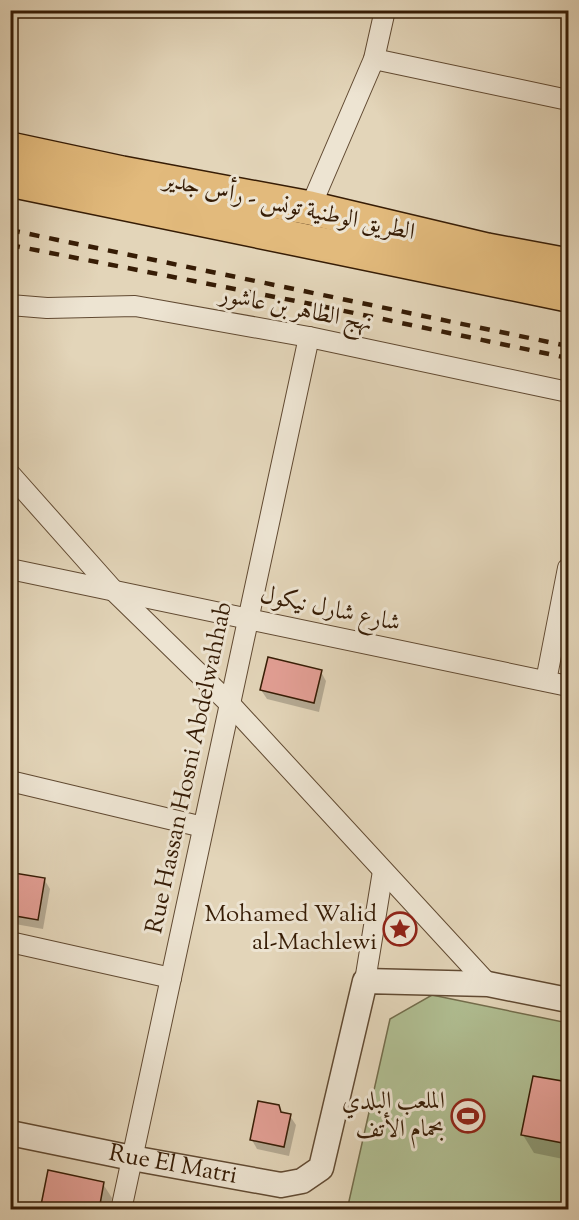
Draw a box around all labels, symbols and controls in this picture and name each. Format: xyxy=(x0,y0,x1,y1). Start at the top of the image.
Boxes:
street label: الطريق الوطنية تونس - رأس جدير xyxy=(157,161,418,250)
street label: نهج الطاهر بن عاشور xyxy=(214,278,375,343)
street label: شارع شارل نيكول xyxy=(257,579,403,642)
street label: Rue Hassan Hosni Abdelwahhab xyxy=(138,599,242,937)
place label: Mohamed Walid al-Machlewi xyxy=(204,898,377,960)
place icon: Mohamed Walid al-Machlewi xyxy=(382,911,418,947)
place label: الملعب البلدي بحمام الأتف xyxy=(342,1085,445,1149)
sports icon: الملعب البلدي بحمام الأتف xyxy=(450,1098,486,1134)
street label: Rue El Matri xyxy=(106,1137,240,1194)

